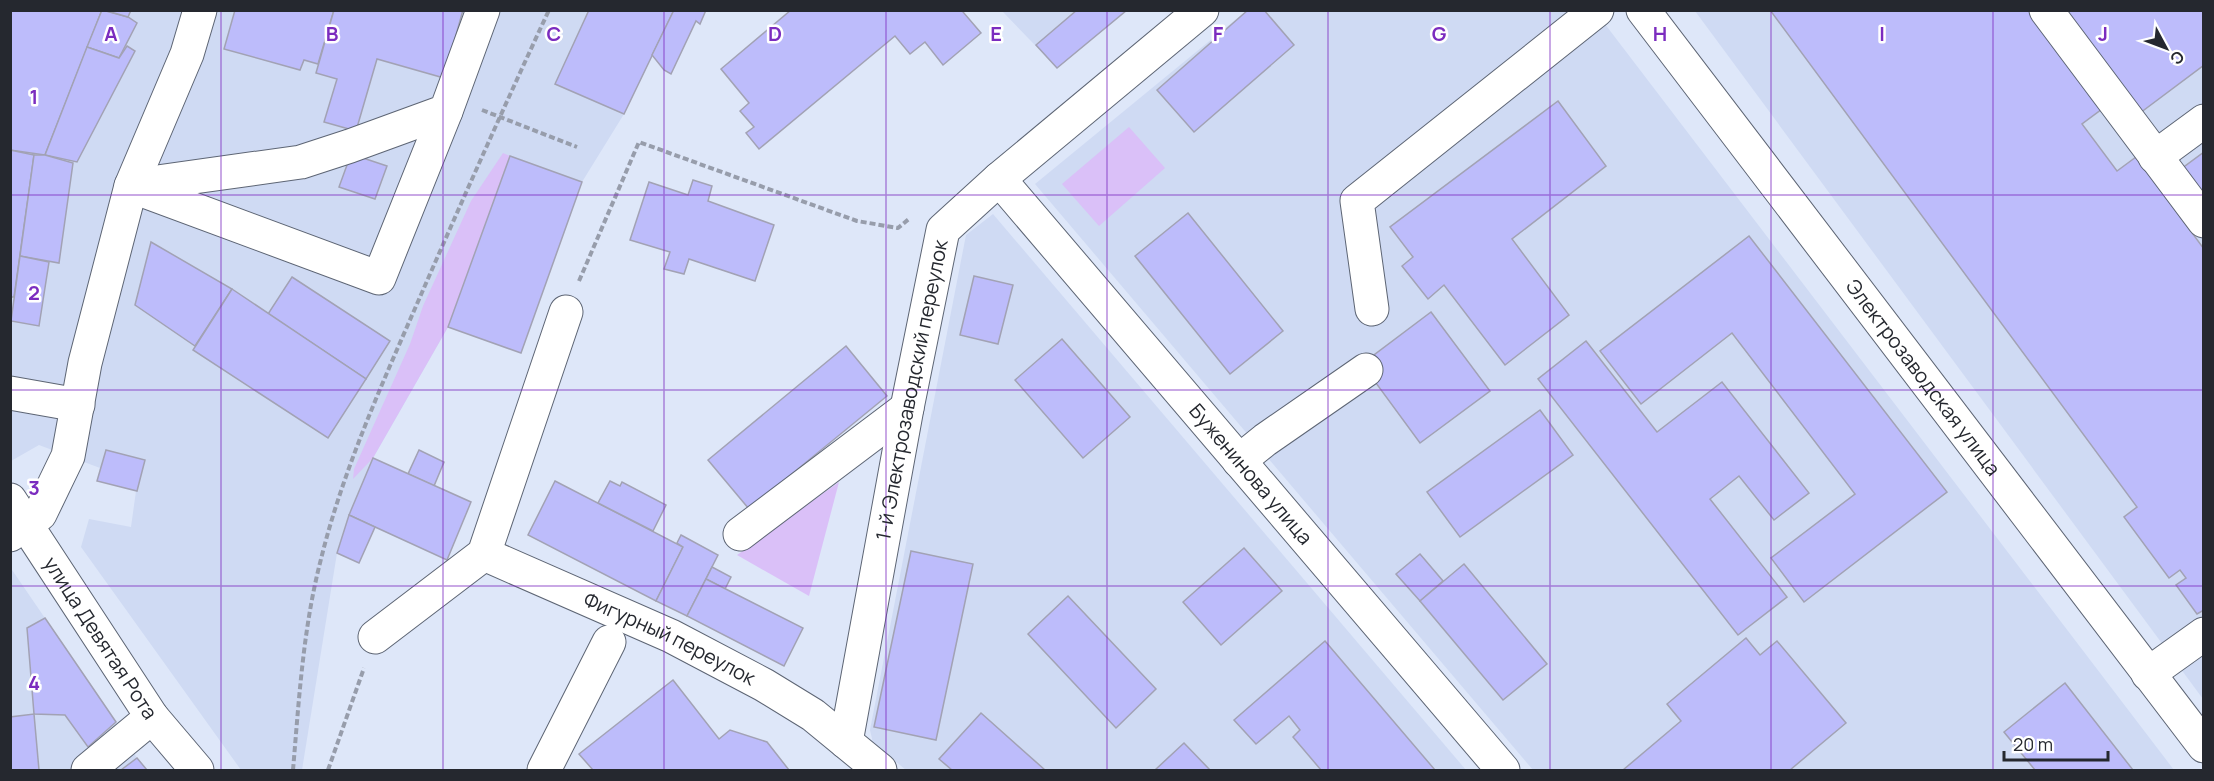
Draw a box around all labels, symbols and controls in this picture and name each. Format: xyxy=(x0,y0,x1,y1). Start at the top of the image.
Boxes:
north arrow xyxy=(2136,18,2196,78)
text: A xyxy=(104,20,118,47)
text: B xyxy=(326,20,339,47)
text: C xyxy=(547,20,561,47)
text: D xyxy=(768,20,782,47)
text: E xyxy=(990,20,1002,47)
text: F xyxy=(1213,20,1224,47)
text: G xyxy=(1432,20,1447,47)
text: H xyxy=(1653,20,1667,47)
text: I xyxy=(1879,20,1885,47)
text: J xyxy=(2098,20,2108,47)
text: С xyxy=(2165,46,2190,70)
text: 1 xyxy=(30,83,38,110)
street label: 1-й Электрозаводский переулок xyxy=(869,236,954,543)
street label: Электрозаводская улица xyxy=(1840,273,2007,481)
text: 2 xyxy=(28,279,40,306)
street label: Буженинова улица xyxy=(1183,398,1319,550)
text: 3 xyxy=(28,474,40,501)
street label: улица Девятая Рота xyxy=(38,551,164,724)
street label: Фигурный переулок xyxy=(580,585,761,692)
text: 4 xyxy=(28,669,40,696)
scale bar xyxy=(2004,724,2108,762)
text: 20 m xyxy=(2013,732,2053,756)

